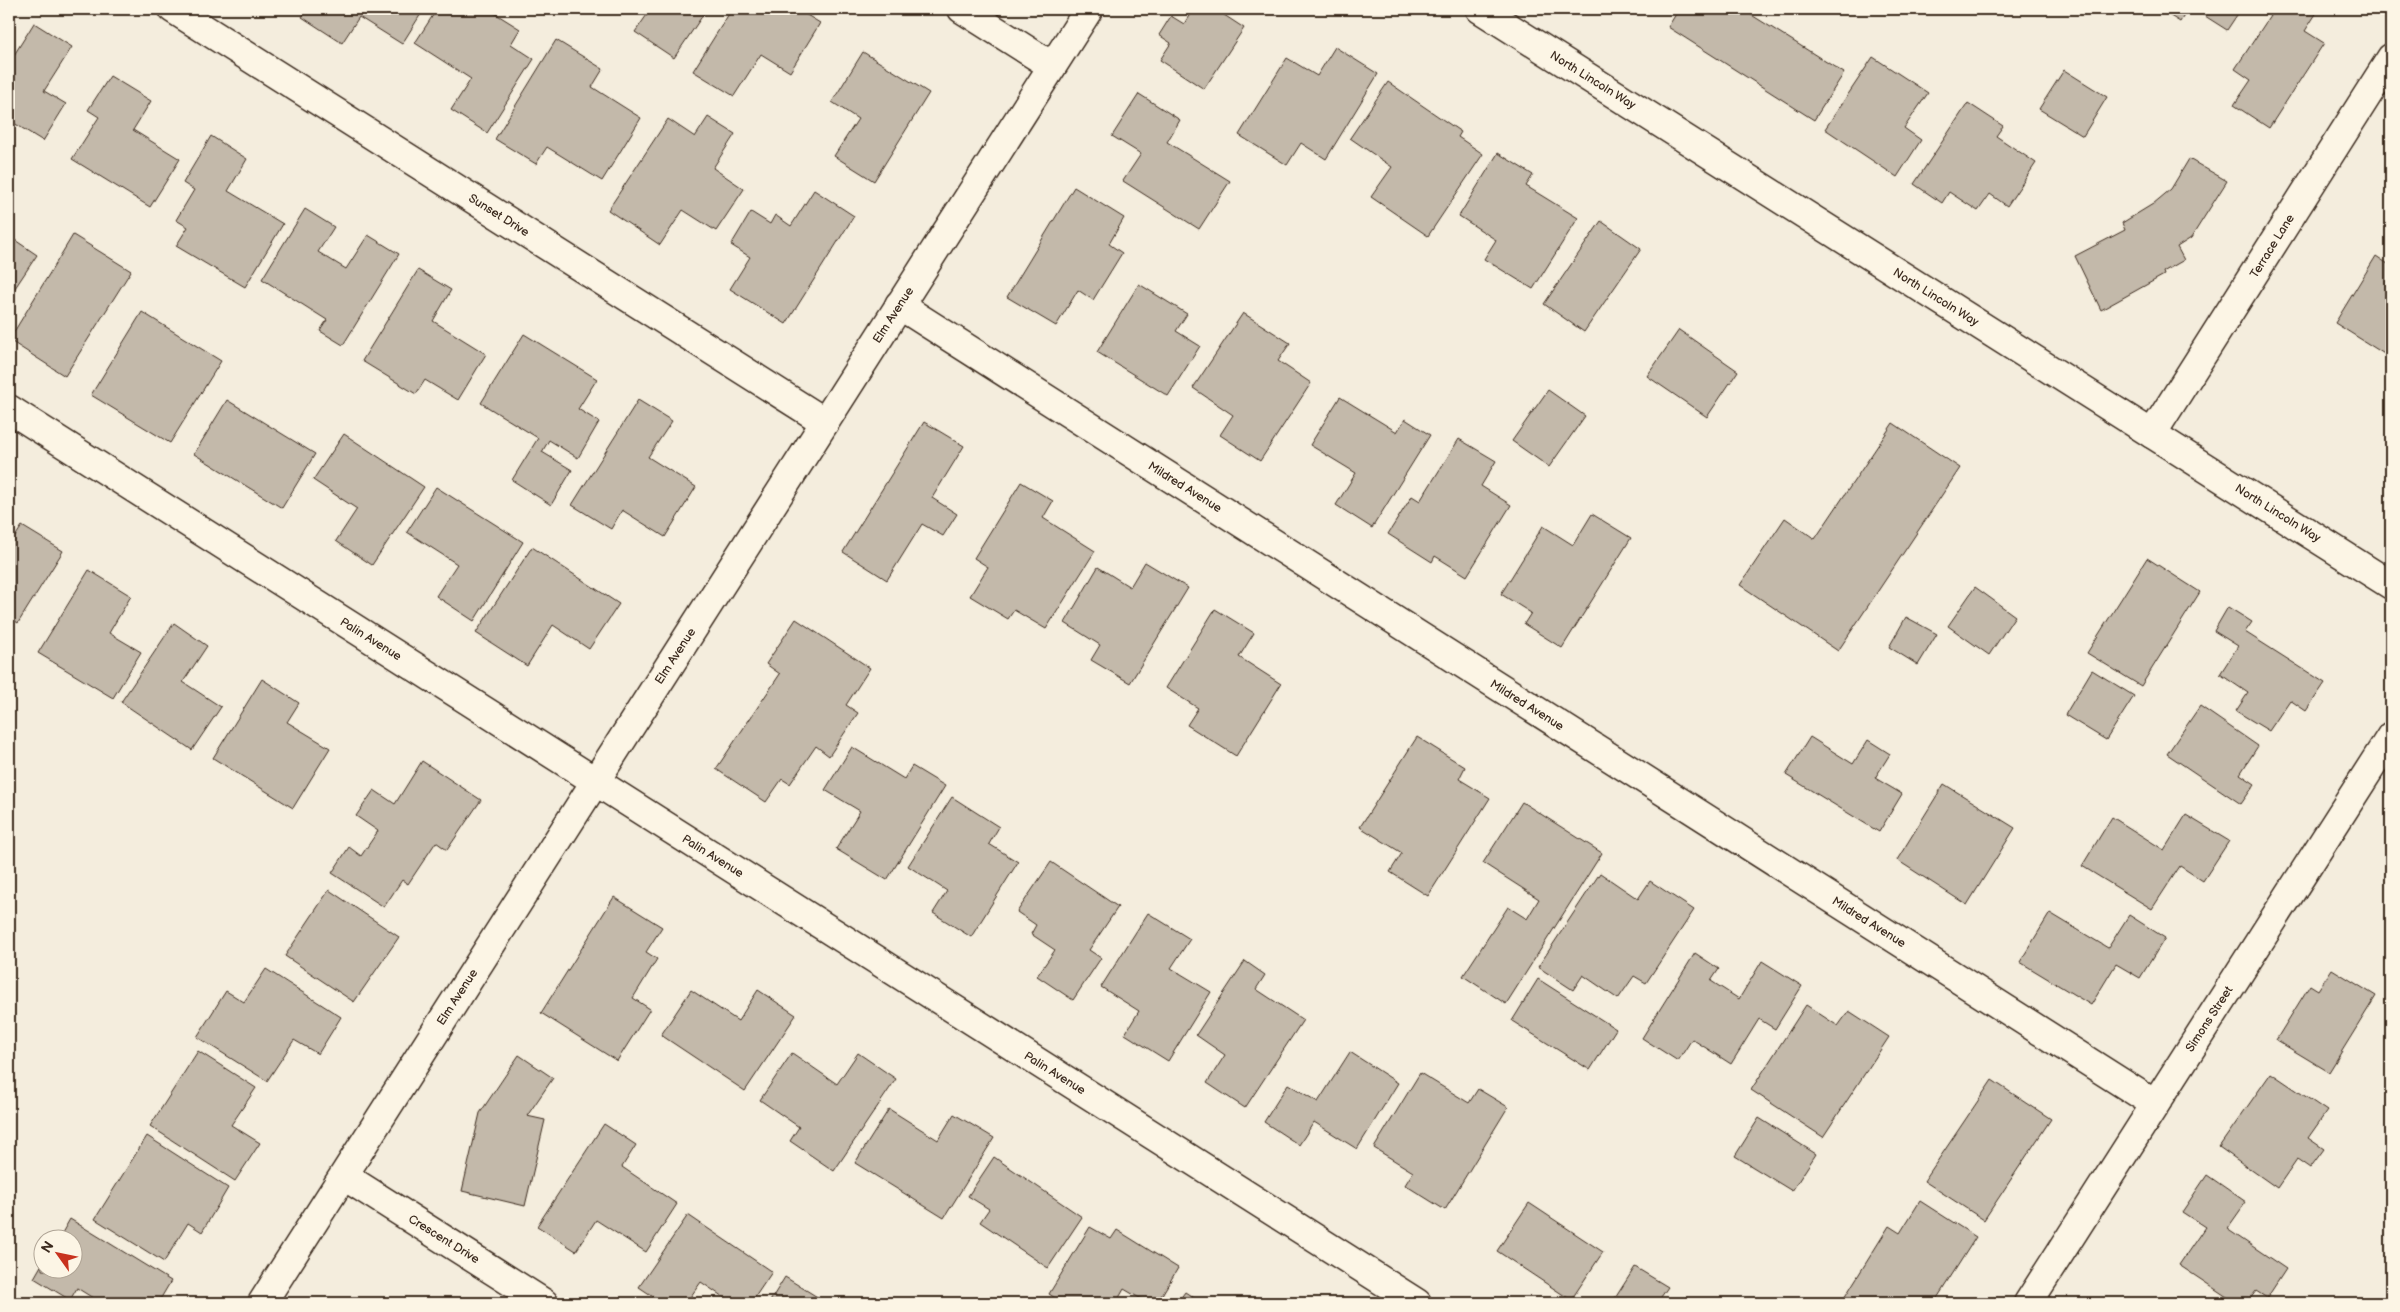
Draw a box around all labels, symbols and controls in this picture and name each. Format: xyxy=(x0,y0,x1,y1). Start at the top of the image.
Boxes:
street label: North Lincoln Way xyxy=(1547,48,1639,113)
street label: Sunset Drive xyxy=(466,191,532,240)
street label: Terrace Lane xyxy=(2247,212,2298,281)
street label: North Lincoln Way xyxy=(1890,265,1982,330)
street label: Elm Avenue xyxy=(870,284,917,346)
street label: Mildred Avenue xyxy=(1145,459,1224,516)
street label: North Lincoln Way xyxy=(2232,481,2324,546)
street label: Palin Avenue xyxy=(337,615,404,664)
street label: Elm Avenue xyxy=(652,625,699,687)
street label: Mildred Avenue xyxy=(1487,677,1566,734)
street label: Palin Avenue xyxy=(679,832,746,881)
street label: Mildred Avenue xyxy=(1829,894,1908,951)
street label: Elm Avenue xyxy=(434,966,481,1028)
street label: Simons Street xyxy=(2183,983,2236,1055)
street label: Palin Avenue xyxy=(1021,1049,1088,1098)
street label: Crescent Drive xyxy=(405,1212,482,1267)
north arrow xyxy=(32,1230,82,1280)
text: N xyxy=(38,1238,58,1256)

